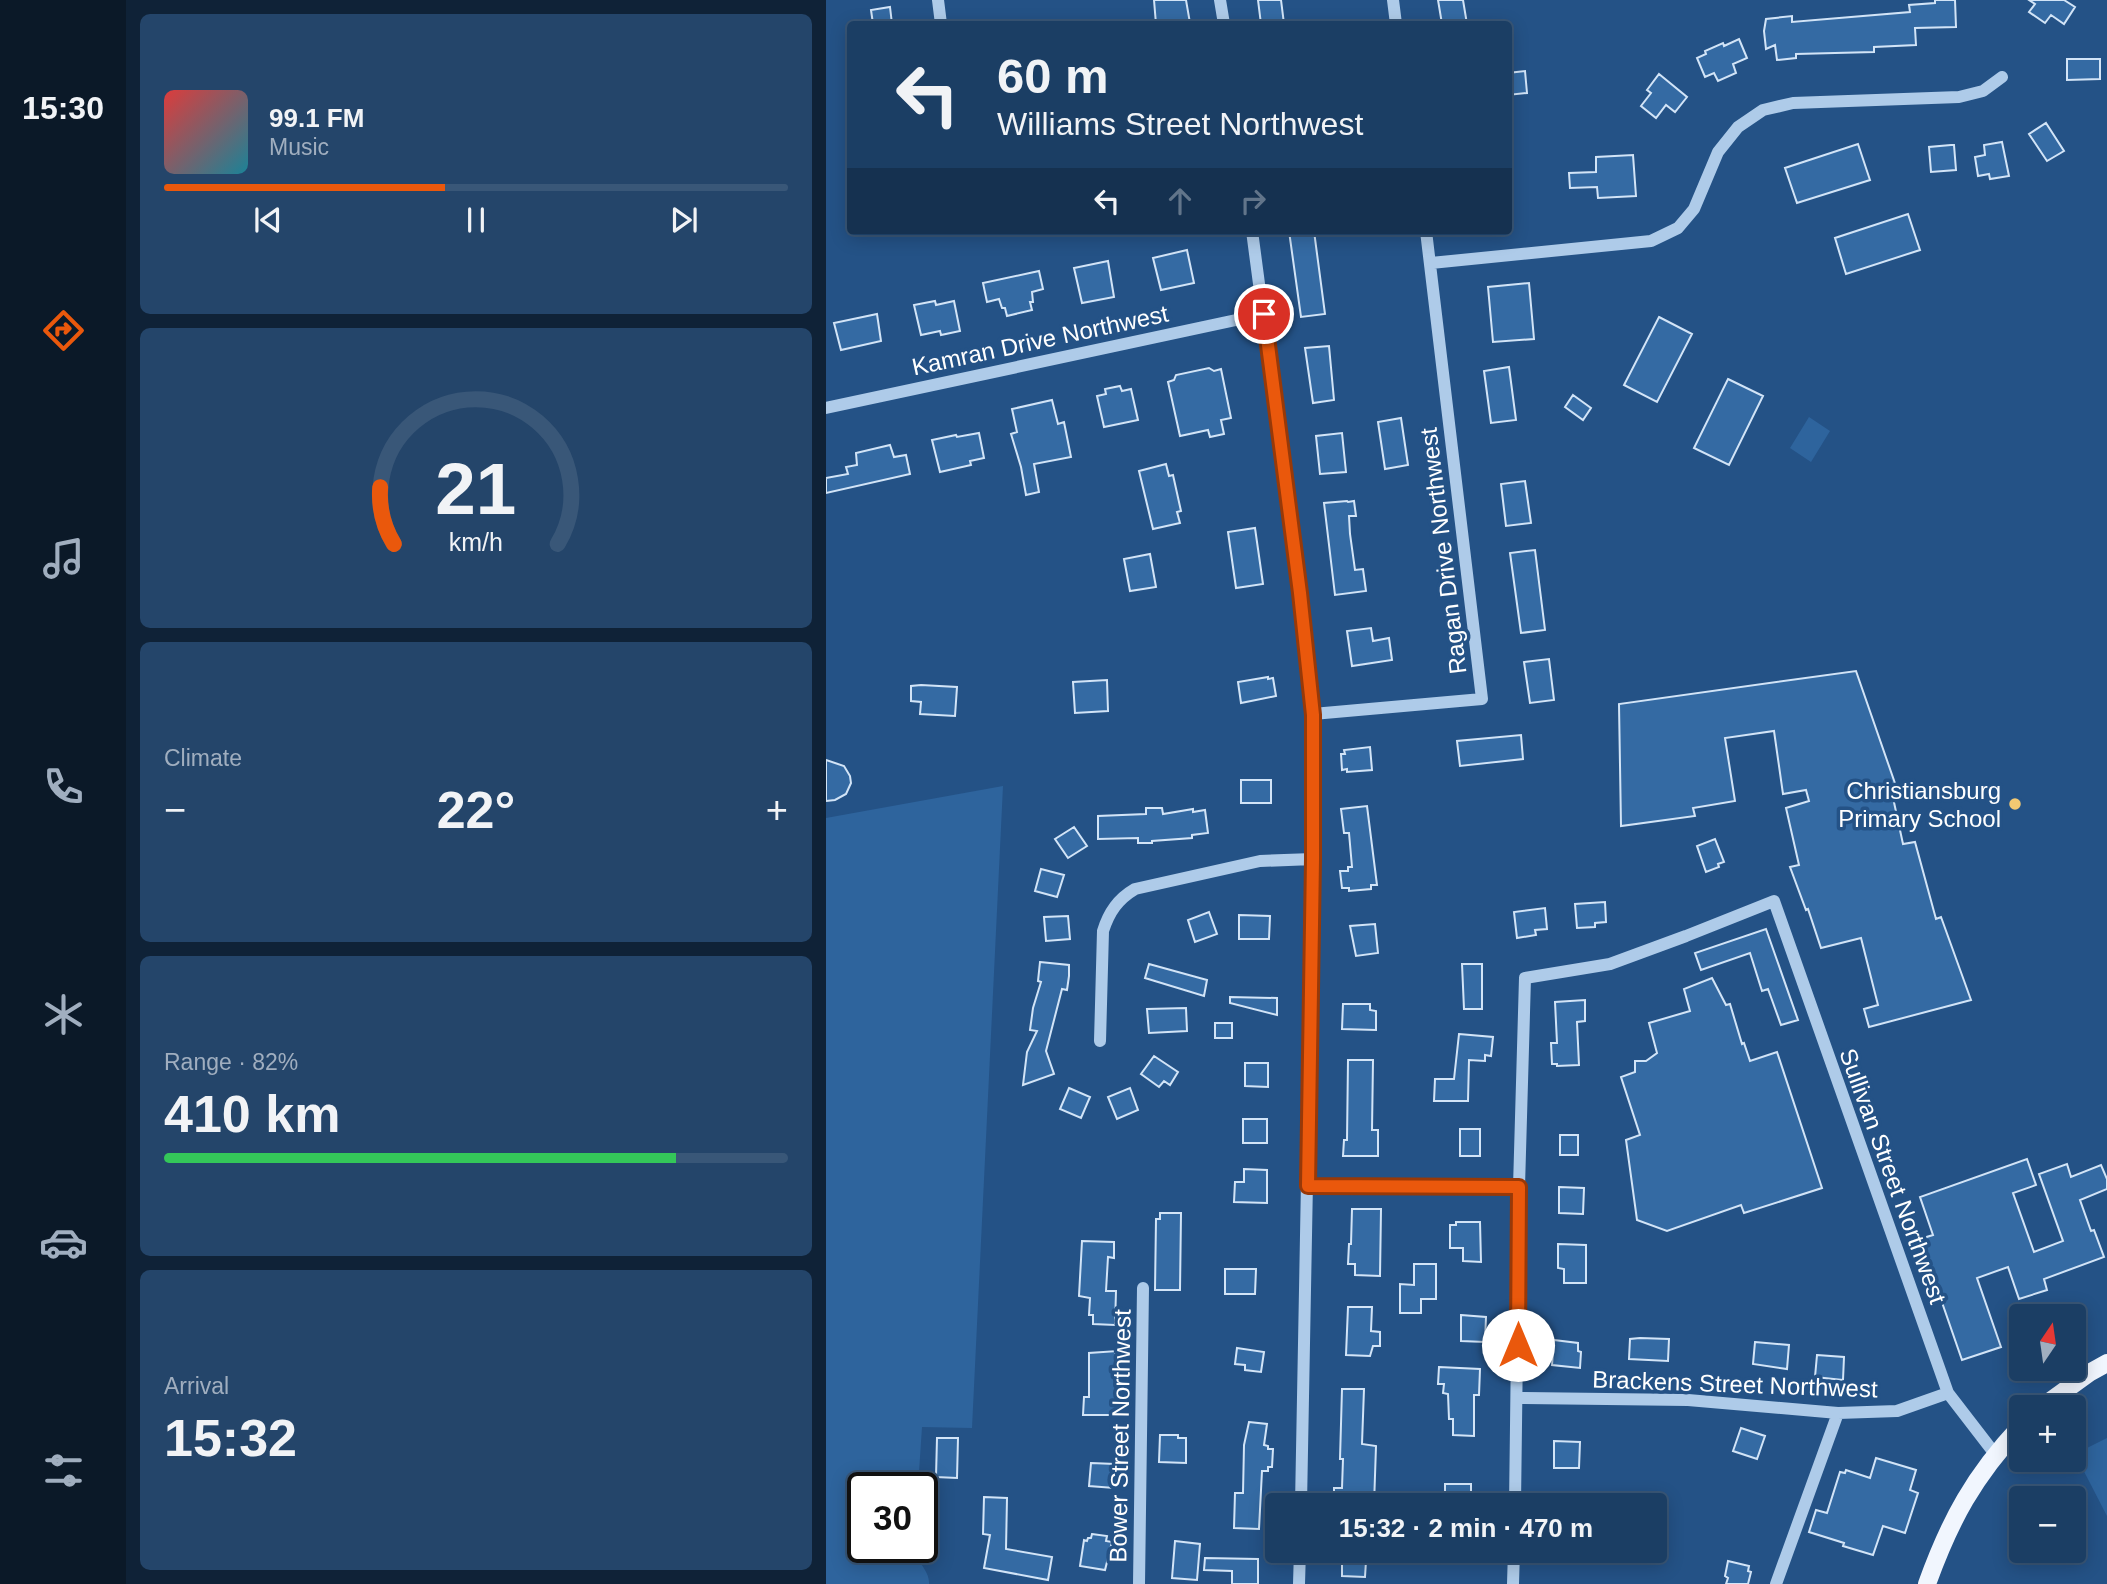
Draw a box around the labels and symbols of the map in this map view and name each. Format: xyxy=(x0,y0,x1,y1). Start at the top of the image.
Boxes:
pin xyxy=(1234,284,1294,344)
street label: Kamran Drive Northwest xyxy=(909,300,1171,380)
street label: Ragan Drive Northwest xyxy=(1414,426,1472,676)
place label: Christiansburg Primary School xyxy=(1838,777,2001,832)
marker: Christiansburg Primary School xyxy=(2007,796,2023,812)
street label: Sullivan Street Northwest xyxy=(1834,1045,1952,1308)
north arrow xyxy=(2009,1304,2086,1381)
position arrow xyxy=(1481,1308,1555,1382)
street label: Bower Street Northwest xyxy=(1104,1309,1136,1563)
street label: Brackens Street Northwest xyxy=(1592,1366,1878,1402)
speed limit sign: 30 xyxy=(847,1472,938,1563)

